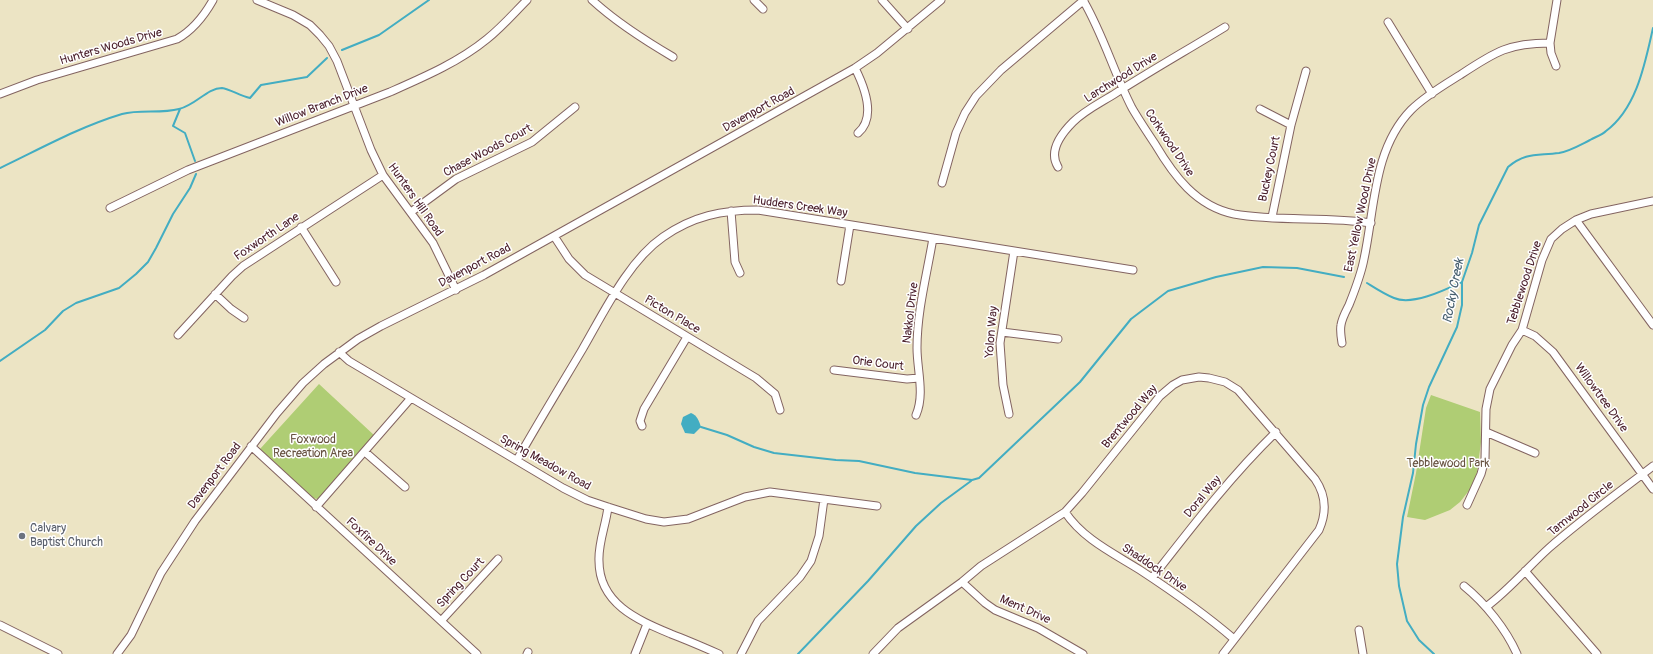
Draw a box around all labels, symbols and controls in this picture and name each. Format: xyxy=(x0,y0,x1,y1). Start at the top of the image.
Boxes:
street label: Hunters Woods Drive xyxy=(58,25,164,69)
street label: Larchwood Drive xyxy=(1082,50,1160,106)
street label: Willow Branch Drive xyxy=(274,82,370,130)
street label: Davenport Road xyxy=(721,84,797,136)
street label: Corkwood Drive xyxy=(1141,107,1197,179)
street label: Chase Woods Court xyxy=(441,122,535,180)
street label: Buckey Court xyxy=(1256,135,1284,203)
street label: East Yellow Wood Drive xyxy=(1342,157,1380,273)
street label: Hunters Hill Road xyxy=(384,161,446,239)
street label: Hudders Creek Way xyxy=(752,193,848,221)
street label: Foxworth Lane xyxy=(232,210,302,264)
street label: Tebblewood Drive xyxy=(1505,239,1545,327)
street label: Davenport Road xyxy=(436,241,514,291)
water label: Rocky Creek xyxy=(1440,257,1468,325)
street label: Nakkol Drive xyxy=(900,282,922,344)
street label: Picton Place xyxy=(642,293,702,337)
street label: Yolon Way xyxy=(983,306,1001,358)
street label: Orie Court xyxy=(852,354,904,374)
street label: Willowtree Drive xyxy=(1571,361,1631,435)
street label: Brentwood Way xyxy=(1099,382,1161,452)
street label: Spring Meadow Road xyxy=(497,432,593,494)
park label: Foxwood Recreation Area xyxy=(273,433,353,461)
street label: Davenport Road xyxy=(185,440,245,512)
park label: Tebblewood Park xyxy=(1407,457,1489,471)
street label: Doral Way xyxy=(1181,473,1225,521)
street label: Tamwood Circle xyxy=(1545,478,1617,540)
street label: Foxfire Drive xyxy=(343,515,399,569)
place label: Calvary Baptist Church xyxy=(30,522,103,550)
marker: Calvary Baptist Church xyxy=(17,531,27,541)
street label: Shaddock Drive xyxy=(1119,541,1189,595)
street label: Spring Court xyxy=(434,555,488,611)
street label: Ment Drive xyxy=(997,592,1053,628)

